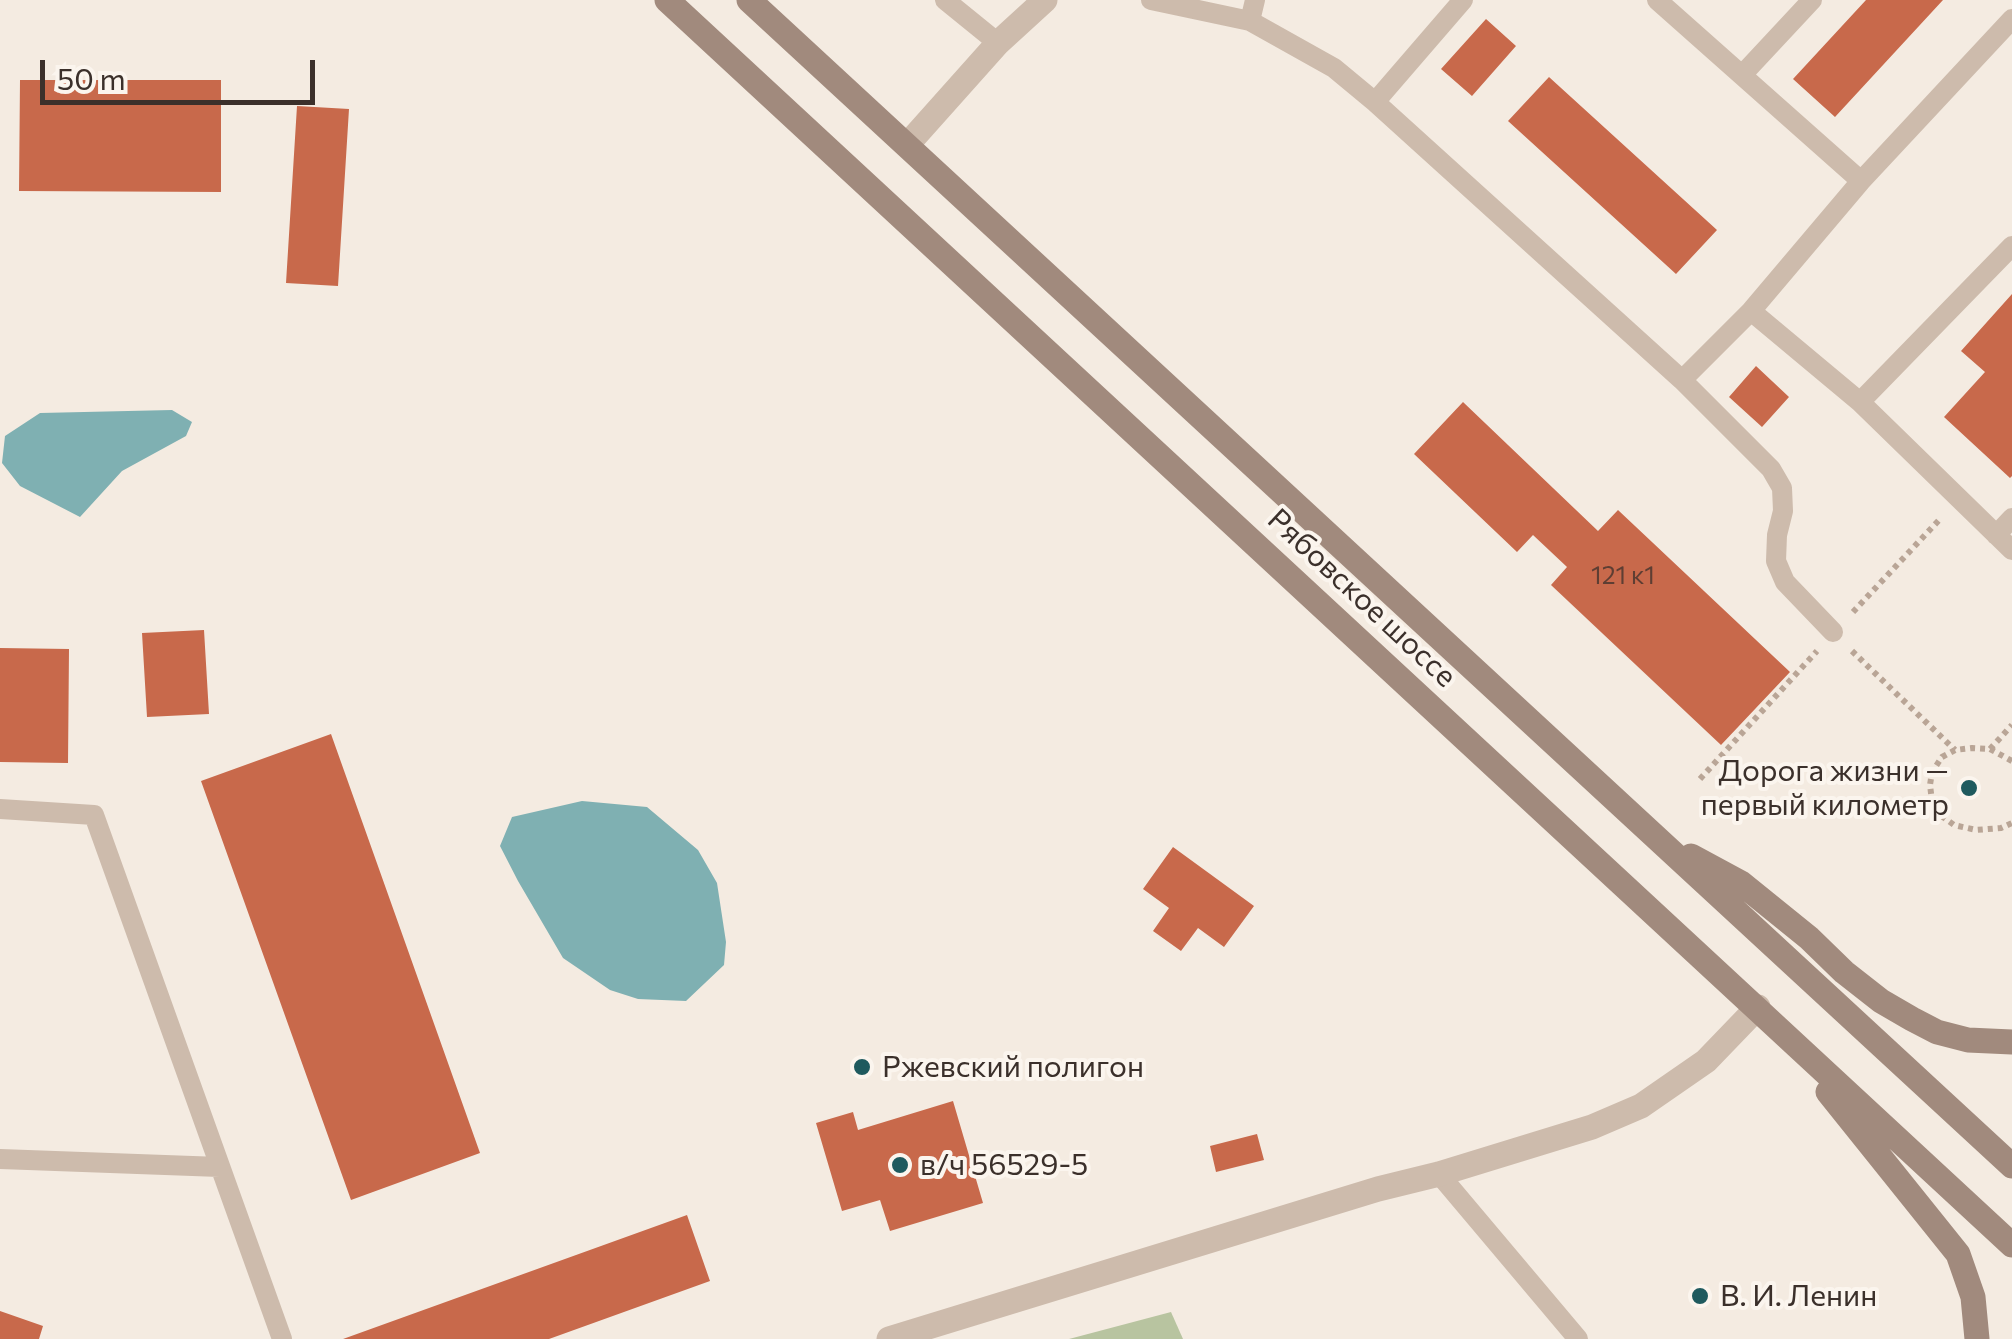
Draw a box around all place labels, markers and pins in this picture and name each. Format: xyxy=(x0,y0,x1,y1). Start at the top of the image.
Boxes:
place label: Дорога жизни — первый километр xyxy=(1701,753,1949,824)
marker: Дорога жизни — первый километр xyxy=(1958,777,1980,799)
place label: Ржевский полигон xyxy=(882,1049,1144,1085)
marker: Ржевский полигон xyxy=(851,1056,873,1078)
place label: в/ч 56529-5 xyxy=(920,1147,1088,1183)
marker: в/ч 56529-5 xyxy=(889,1154,911,1176)
place label: В. И. Ленин xyxy=(1720,1278,1877,1314)
marker: В. И. Ленин xyxy=(1689,1285,1711,1307)

